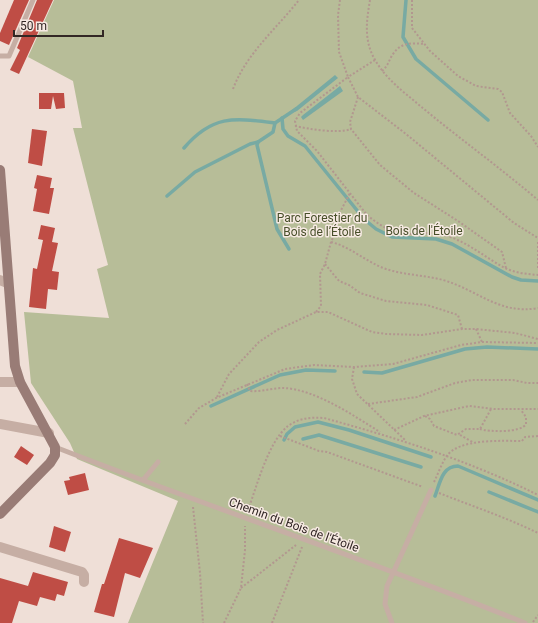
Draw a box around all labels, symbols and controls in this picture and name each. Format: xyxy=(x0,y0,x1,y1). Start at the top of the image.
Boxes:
scale bar xyxy=(14,12,103,38)
text: 50 m xyxy=(20,19,47,33)
park label: Parc Forestier du Bois de l’Étoile xyxy=(277,211,367,239)
park label: Bois de l'Étoile xyxy=(385,223,463,238)
street label: Chemin du Bois de l'Étoile xyxy=(227,494,361,555)

